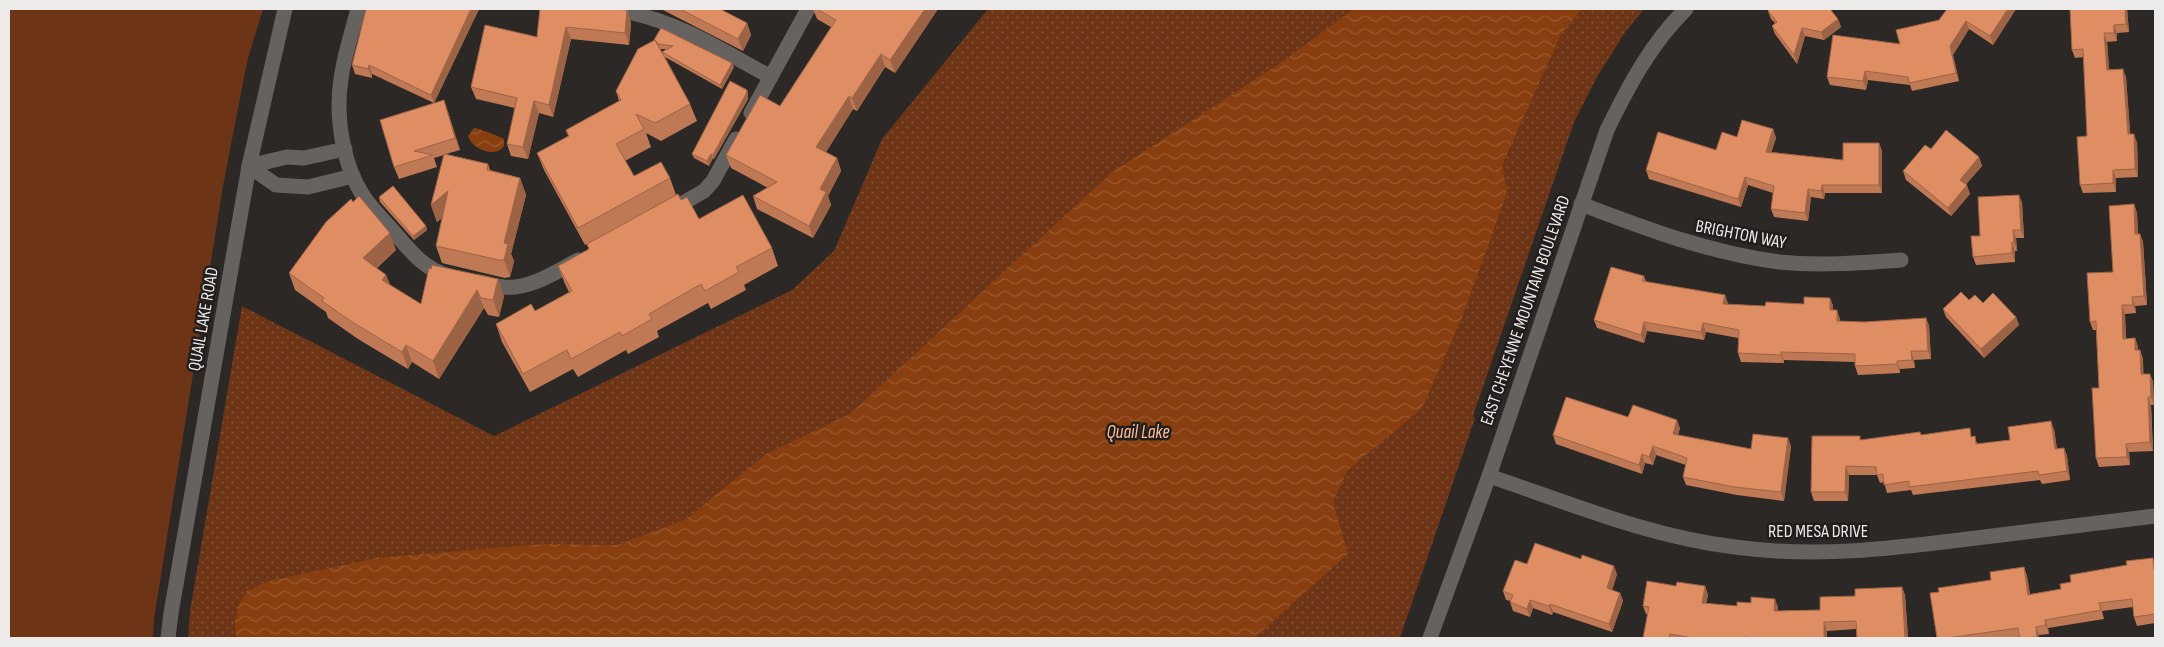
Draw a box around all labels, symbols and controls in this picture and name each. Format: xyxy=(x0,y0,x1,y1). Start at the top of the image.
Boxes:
street label: EAST CHEYENNE MOUNTAIN BOULEVARD xyxy=(1476,193,1575,428)
street label: BRIGHTON WAY xyxy=(1694,215,1788,254)
street label: QUAIL LAKE ROAD xyxy=(184,266,223,373)
water label: Quail Lake xyxy=(1106,421,1170,444)
street label: RED MESA DRIVE xyxy=(1768,521,1868,542)

